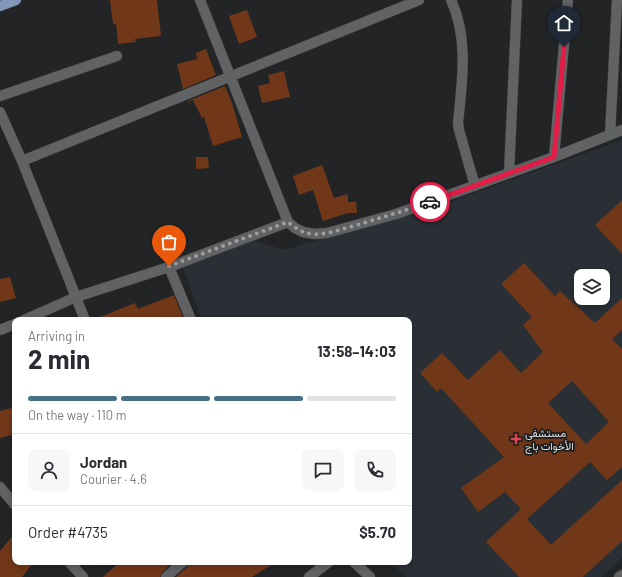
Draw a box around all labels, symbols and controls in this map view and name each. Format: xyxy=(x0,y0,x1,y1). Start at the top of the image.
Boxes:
pin xyxy=(547,6,581,47)
icon: home xyxy=(553,12,575,34)
courier xyxy=(410,182,450,222)
icon: car xyxy=(419,191,441,213)
pin xyxy=(152,225,186,266)
icon: bag xyxy=(158,231,180,253)
map controls xyxy=(574,269,610,305)
button: layers xyxy=(574,269,610,305)
text: Arriving in xyxy=(28,328,85,344)
text: 13:58–14:03 xyxy=(317,342,396,360)
text: 2 min xyxy=(28,343,90,374)
text: On the way · 110 m xyxy=(28,407,126,423)
place label: مستشفى الأخوات باج xyxy=(525,426,574,454)
marker: مستشفى الأخوات باج xyxy=(510,433,522,445)
button: person xyxy=(28,449,70,491)
button: chat xyxy=(302,449,344,491)
button: phone xyxy=(354,449,396,491)
text: Jordan xyxy=(80,453,127,471)
text: Courier · 4.6 xyxy=(80,471,147,487)
text: Order #4735 xyxy=(28,523,108,541)
text: $5.70 xyxy=(359,523,396,541)

